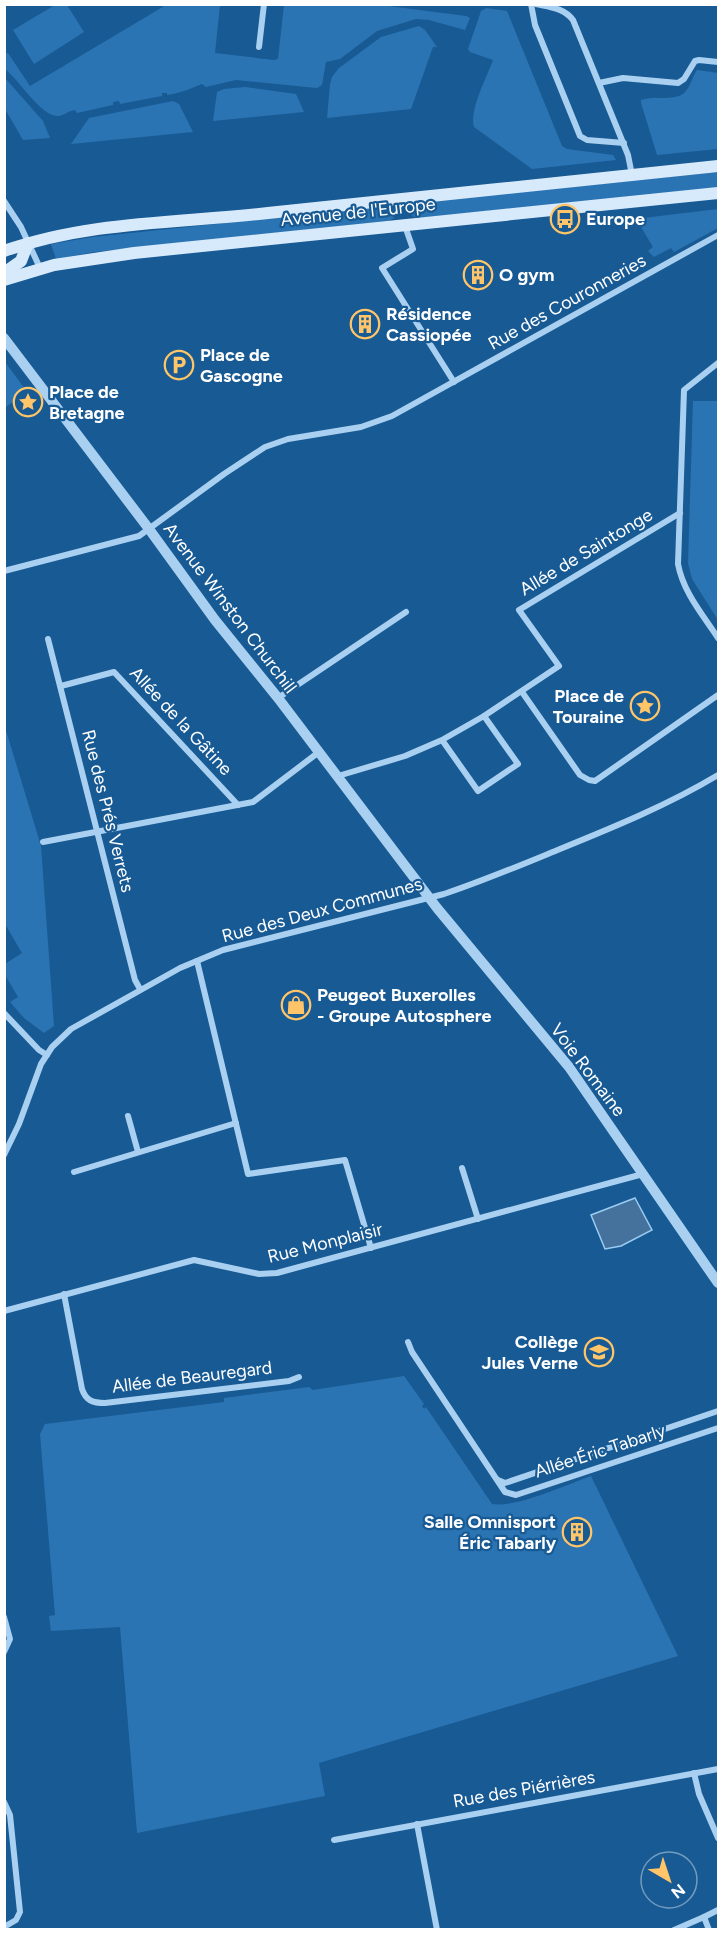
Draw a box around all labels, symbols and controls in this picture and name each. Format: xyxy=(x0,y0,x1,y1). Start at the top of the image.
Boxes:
street label: Avenue de l'Europe xyxy=(280,193,437,231)
bus stop icon: Europe xyxy=(549,203,581,235)
place label: Europe xyxy=(586,208,645,230)
street label: Rue des Couronneries xyxy=(484,249,650,355)
building icon: O gym xyxy=(462,259,494,291)
place label: O gym xyxy=(499,264,554,286)
place label: Résidence Cassiopée xyxy=(386,303,471,346)
building icon: Résidence Cassiopée xyxy=(349,308,381,340)
place label: Place de Gascogne xyxy=(200,344,283,387)
parking icon: Place de Gascogne xyxy=(163,349,195,381)
place label: Place de Bretagne xyxy=(49,381,125,424)
place icon: Place de Bretagne xyxy=(12,386,44,418)
street label: Allée de Saintonge xyxy=(516,504,657,600)
street label: Avenue Winston Churchill xyxy=(159,518,301,698)
street label: Allée de la Gâtine xyxy=(125,662,237,780)
place label: Place de Touraine xyxy=(553,685,624,728)
place icon: Place de Touraine xyxy=(629,690,661,722)
street label: Rue des Prés Verrets xyxy=(77,727,139,895)
street label: Rue des Deux Communes xyxy=(219,873,425,947)
place label: Peugeot Buxerolles - Groupe Autosphere xyxy=(317,984,491,1027)
shop icon: Peugeot Buxerolles - Groupe Autosphere xyxy=(280,989,312,1021)
street label: Voie Romaine xyxy=(546,1019,630,1121)
street label: Rue Monplaisir xyxy=(265,1218,385,1268)
place label: Collège Jules Verne xyxy=(482,1331,578,1374)
school or university icon: Collège Jules Verne xyxy=(583,1336,615,1368)
street label: Allée de Beauregard xyxy=(111,1356,273,1398)
street label: Allée Éric Tabarly xyxy=(532,1419,669,1483)
place label: Salle Omnisport Éric Tabarly xyxy=(424,1511,557,1554)
building icon: Salle Omnisport Éric Tabarly xyxy=(561,1516,593,1548)
street label: Rue des Piérrières xyxy=(451,1766,597,1812)
north arrow xyxy=(639,1850,699,1910)
text: N xyxy=(667,1880,689,1903)

